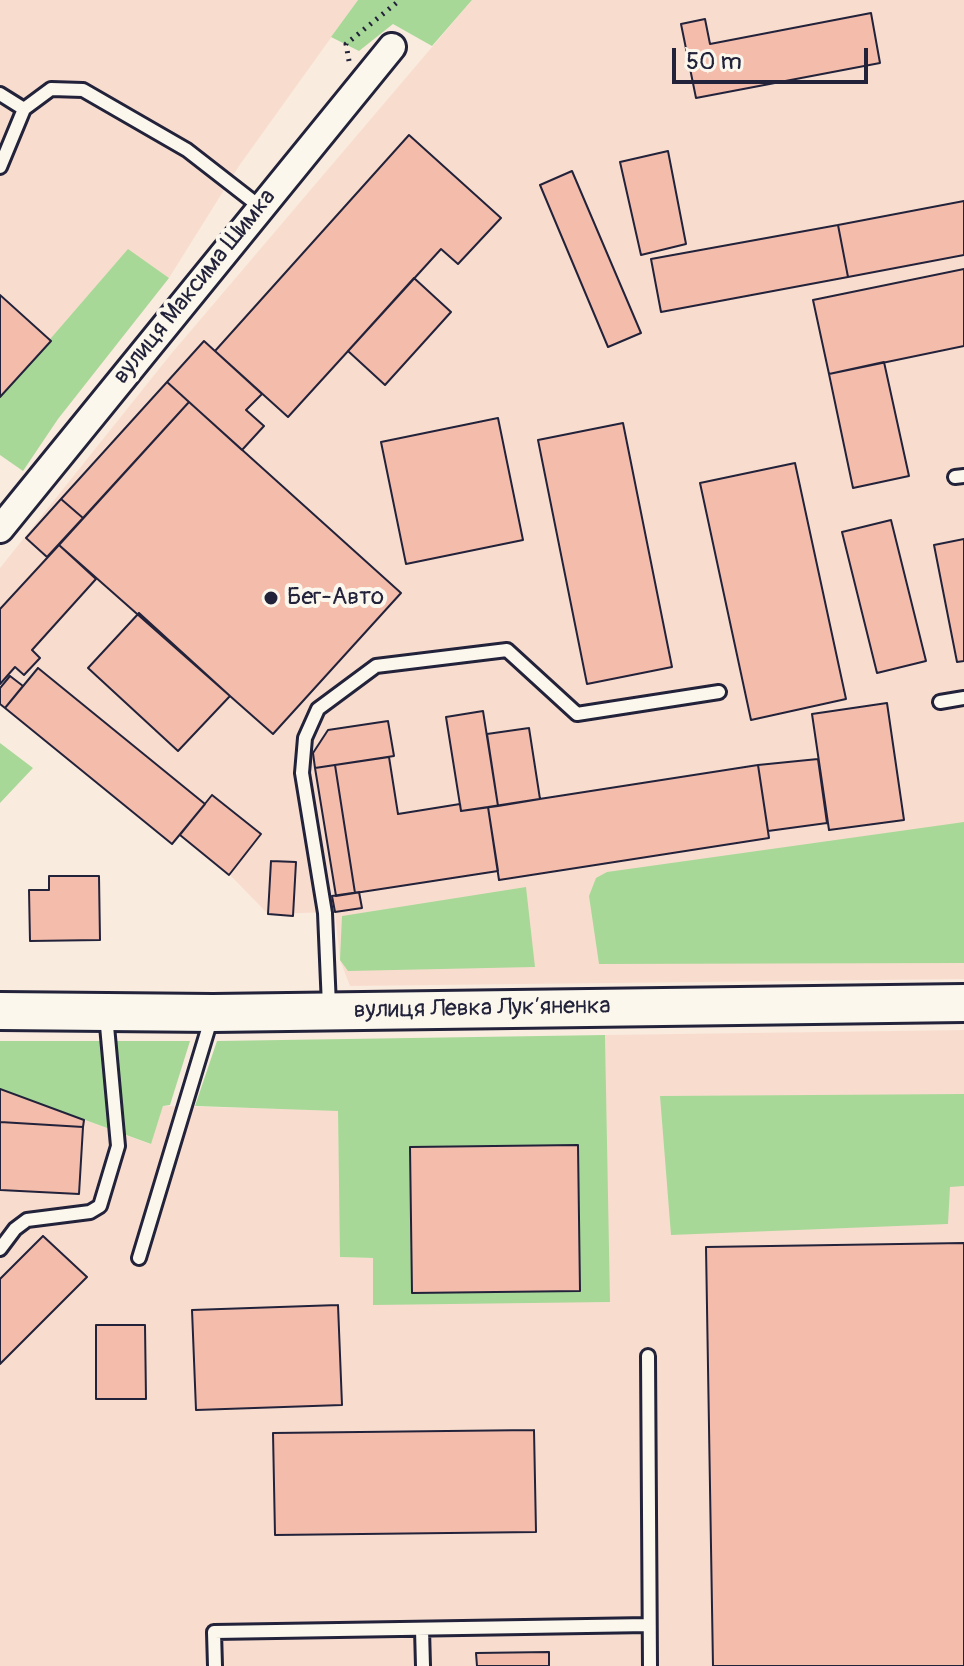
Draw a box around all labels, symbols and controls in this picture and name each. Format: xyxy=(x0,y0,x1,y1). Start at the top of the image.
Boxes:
scale bar xyxy=(676,32,872,82)
text: 50 m xyxy=(686,47,742,76)
street label: вулиця Максима Шимка xyxy=(108,184,282,390)
place label: Бег-Авто xyxy=(287,584,384,612)
marker: Бег-Авто xyxy=(262,589,280,607)
street label: вулиця Левка Лукʼяненка xyxy=(353,992,611,1026)

